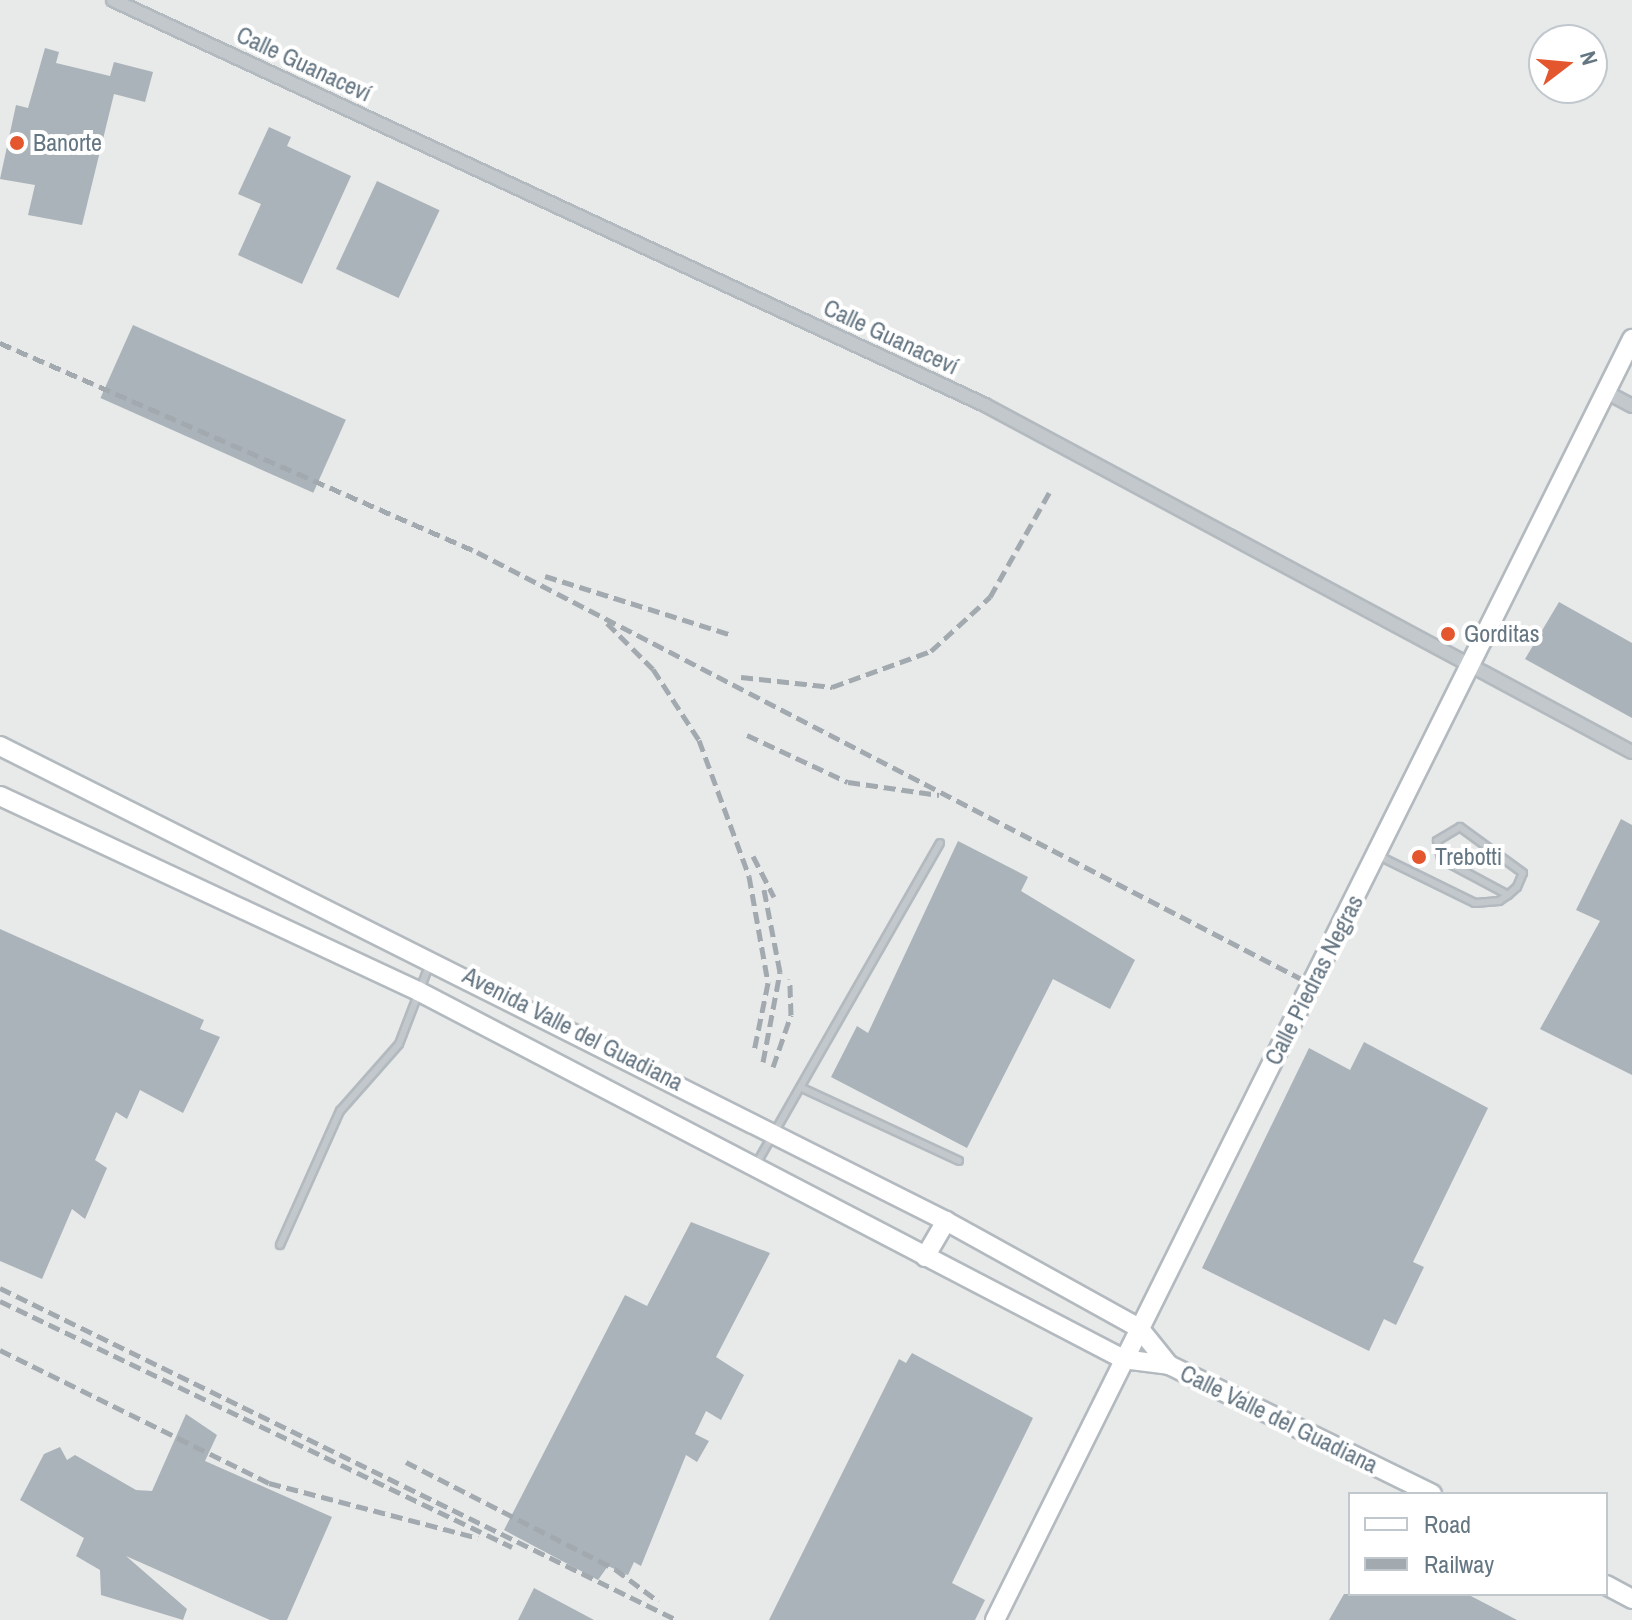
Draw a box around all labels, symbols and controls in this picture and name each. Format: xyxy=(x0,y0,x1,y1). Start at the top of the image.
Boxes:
street label: Calle Guanaceví xyxy=(232,20,376,108)
north arrow xyxy=(1528,24,1608,104)
text: N xyxy=(1573,48,1605,68)
place label: Banorte xyxy=(33,129,102,157)
marker: Banorte xyxy=(8,134,26,152)
street label: Calle Guanaceví xyxy=(819,293,963,381)
place label: Gorditas xyxy=(1464,620,1539,648)
marker: Gorditas xyxy=(1439,625,1457,643)
place label: Trebotti xyxy=(1435,843,1502,871)
marker: Trebotti xyxy=(1410,848,1428,866)
street label: Calle Piedras Negras xyxy=(1259,890,1369,1070)
street label: Avenida Valle del Guadiana xyxy=(458,961,688,1097)
street label: Calle Valle del Guadiana xyxy=(1175,1359,1383,1479)
legend xyxy=(1348,1492,1608,1596)
text: Road xyxy=(1424,1508,1471,1540)
text: Railway xyxy=(1424,1548,1494,1580)

